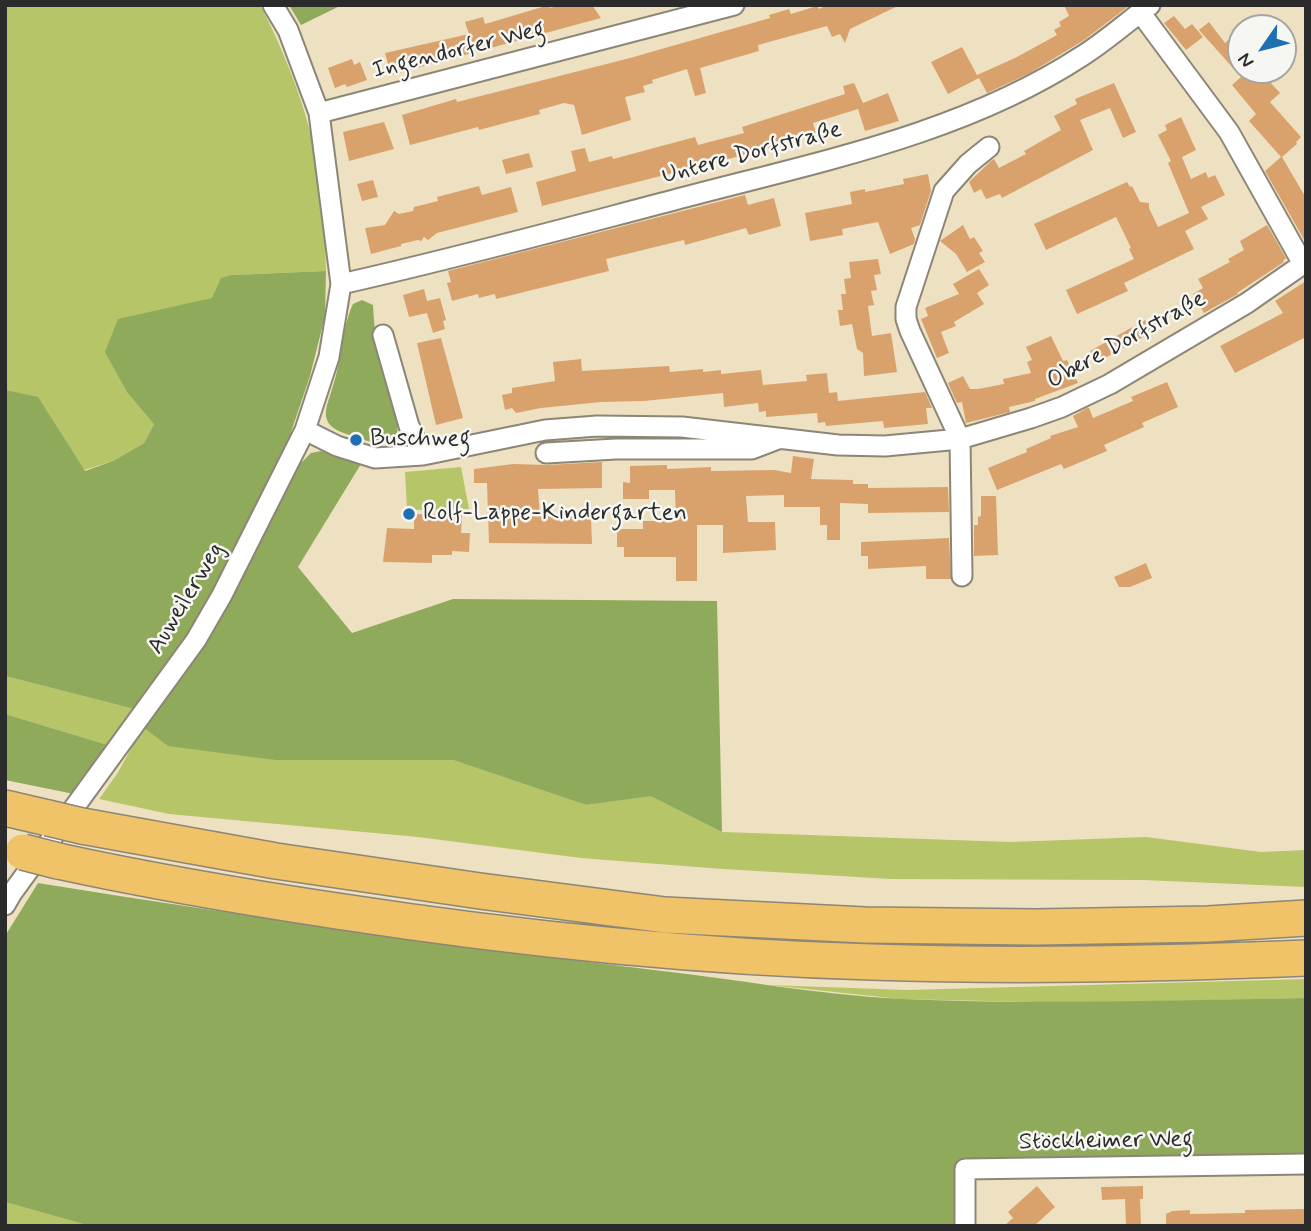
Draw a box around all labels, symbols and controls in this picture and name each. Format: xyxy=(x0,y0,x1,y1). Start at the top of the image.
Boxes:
north arrow xyxy=(1227,14,1297,84)
street label: Ingendorfer Weg xyxy=(370,16,548,86)
text: N xyxy=(1232,48,1260,73)
street label: Untere Dorfstraße xyxy=(659,116,845,192)
street label: Obere Dorfstraße xyxy=(1043,285,1211,397)
place label: Buschweg xyxy=(370,426,470,454)
marker: Buschweg xyxy=(348,432,364,448)
place label: Rolf-Lappe-Kindergarten xyxy=(423,500,687,528)
marker: Rolf-Lappe-Kindergarten xyxy=(401,506,417,522)
street label: Auweilerweg xyxy=(142,538,232,660)
street label: Stöckheimer Weg xyxy=(1019,1126,1193,1158)

